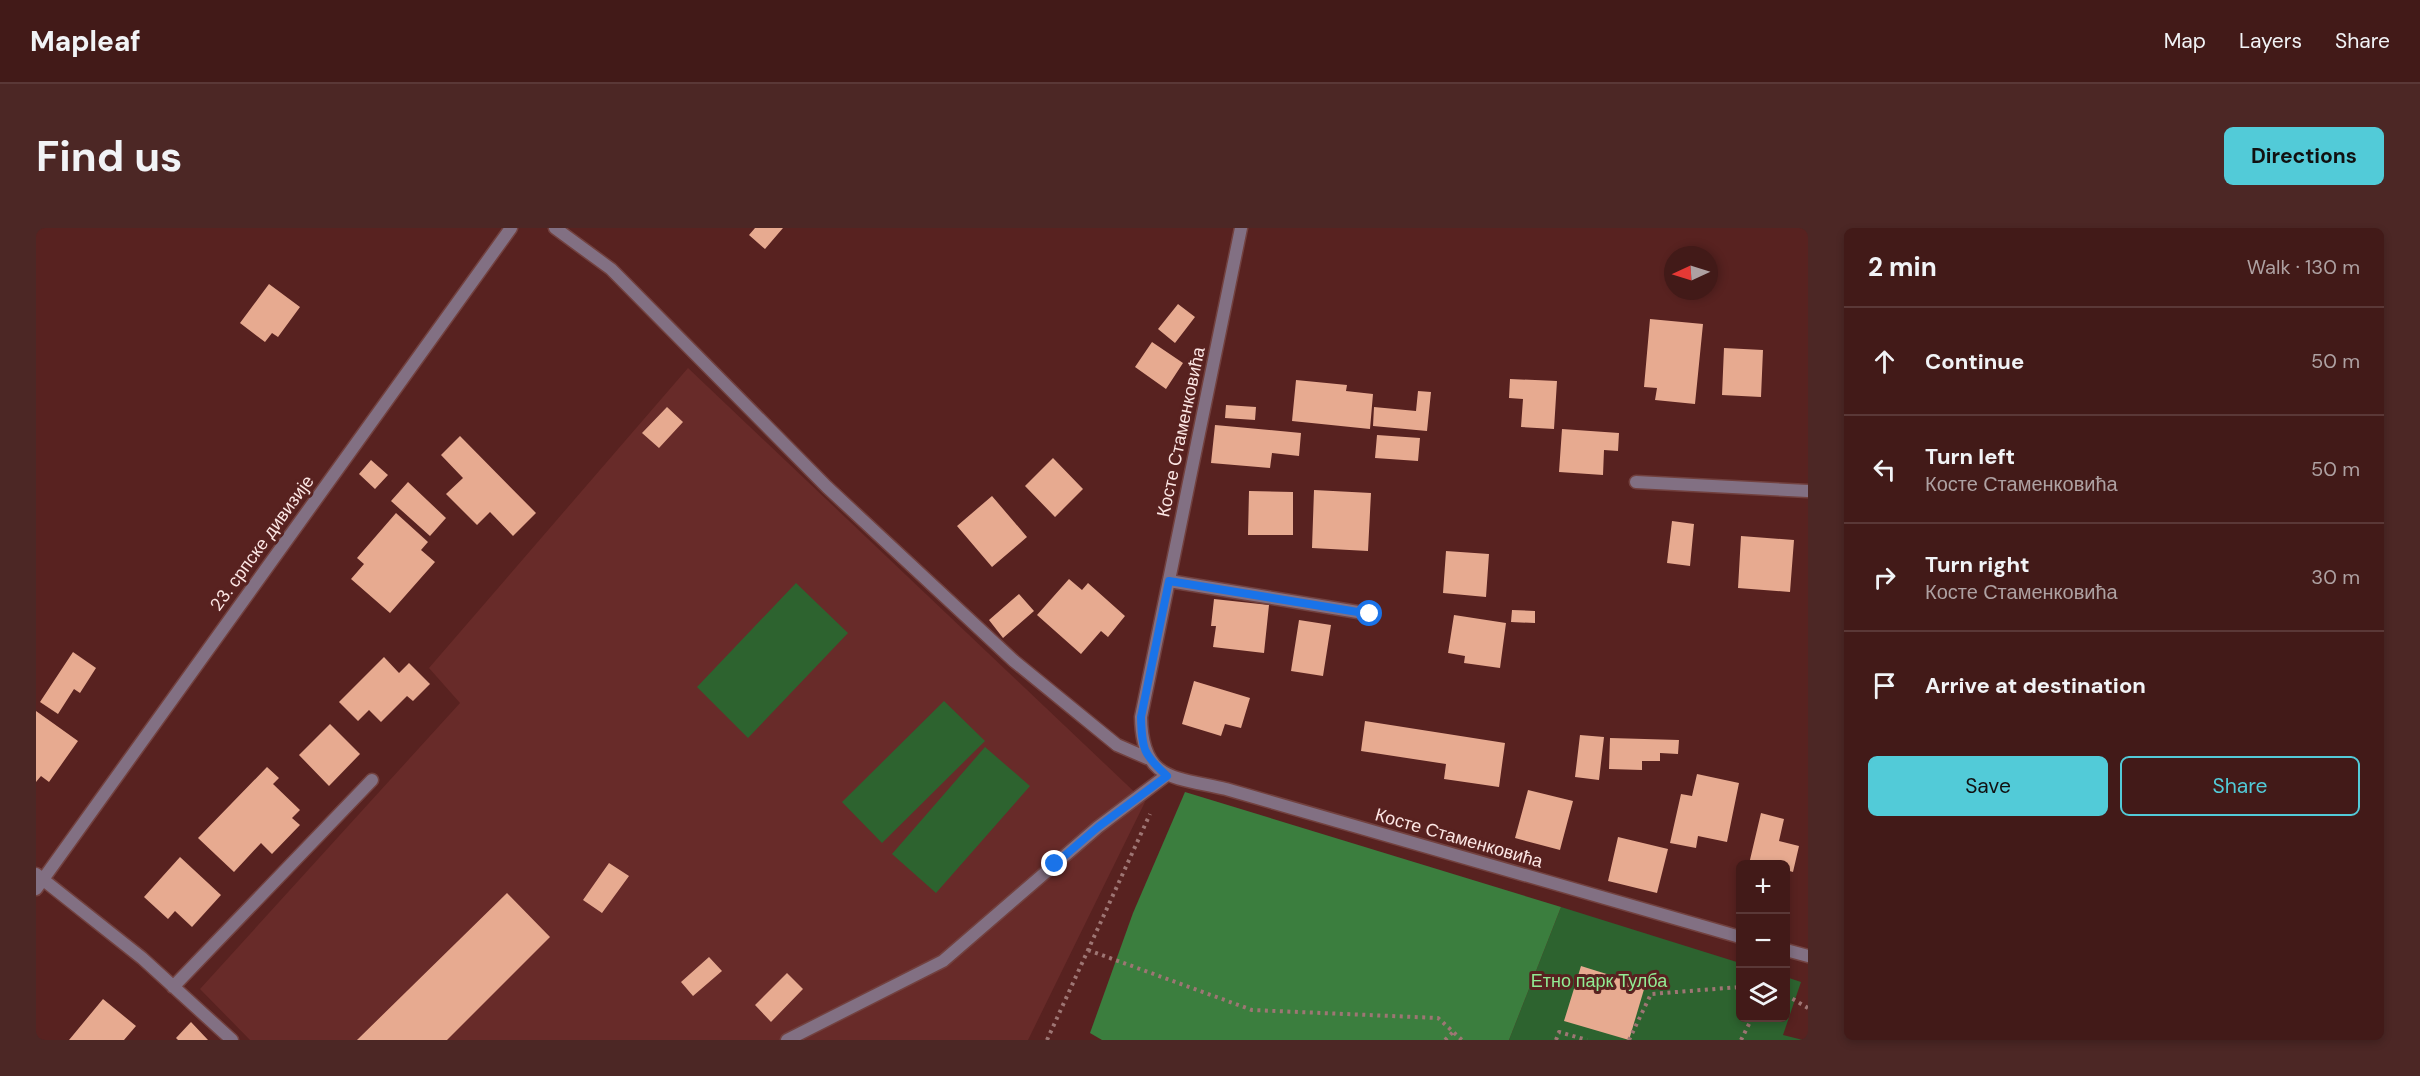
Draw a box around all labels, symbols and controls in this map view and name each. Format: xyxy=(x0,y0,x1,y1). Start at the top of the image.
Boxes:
text: Mapleaf xyxy=(30,23,141,60)
text: Map xyxy=(2164,27,2206,55)
text: Layers xyxy=(2239,27,2302,55)
text: Share xyxy=(2335,27,2390,55)
button: Directions xyxy=(2224,127,2384,185)
text: Find us xyxy=(36,129,182,184)
north arrow xyxy=(1664,246,1718,300)
text: 2 min xyxy=(1868,250,1937,284)
text: Walk · 130 m xyxy=(2247,254,2360,280)
street label: Косте Стаменковића xyxy=(1151,344,1211,519)
icon: ahead xyxy=(1868,345,1901,378)
text: Continue xyxy=(1925,347,2024,376)
text: 50 m xyxy=(2311,348,2360,374)
text: Turn left xyxy=(1925,442,2015,471)
icon: left xyxy=(1868,453,1901,486)
text: 50 m xyxy=(2311,456,2360,482)
street label: 23. српске дивизије xyxy=(205,470,319,616)
text: Косте Стаменковића xyxy=(1925,471,2118,497)
text: Turn right xyxy=(1925,550,2030,579)
icon: right xyxy=(1868,561,1901,594)
text: 30 m xyxy=(2311,564,2360,590)
text: Косте Стаменковића xyxy=(1925,579,2118,605)
route start xyxy=(1356,600,1382,626)
icon: arrive xyxy=(1868,669,1901,702)
text: Arrive at destination xyxy=(1925,671,2146,700)
button: Save xyxy=(1868,756,2108,816)
button: Share xyxy=(2120,756,2360,816)
street label: Косте Стаменковића xyxy=(1372,803,1547,874)
route end xyxy=(1041,850,1067,876)
map controls xyxy=(1736,860,1790,1022)
button: + xyxy=(1736,860,1790,914)
button: − xyxy=(1736,914,1790,968)
button: layers xyxy=(1736,968,1790,1022)
park label: Етно парк Тулба xyxy=(1531,969,1668,993)

